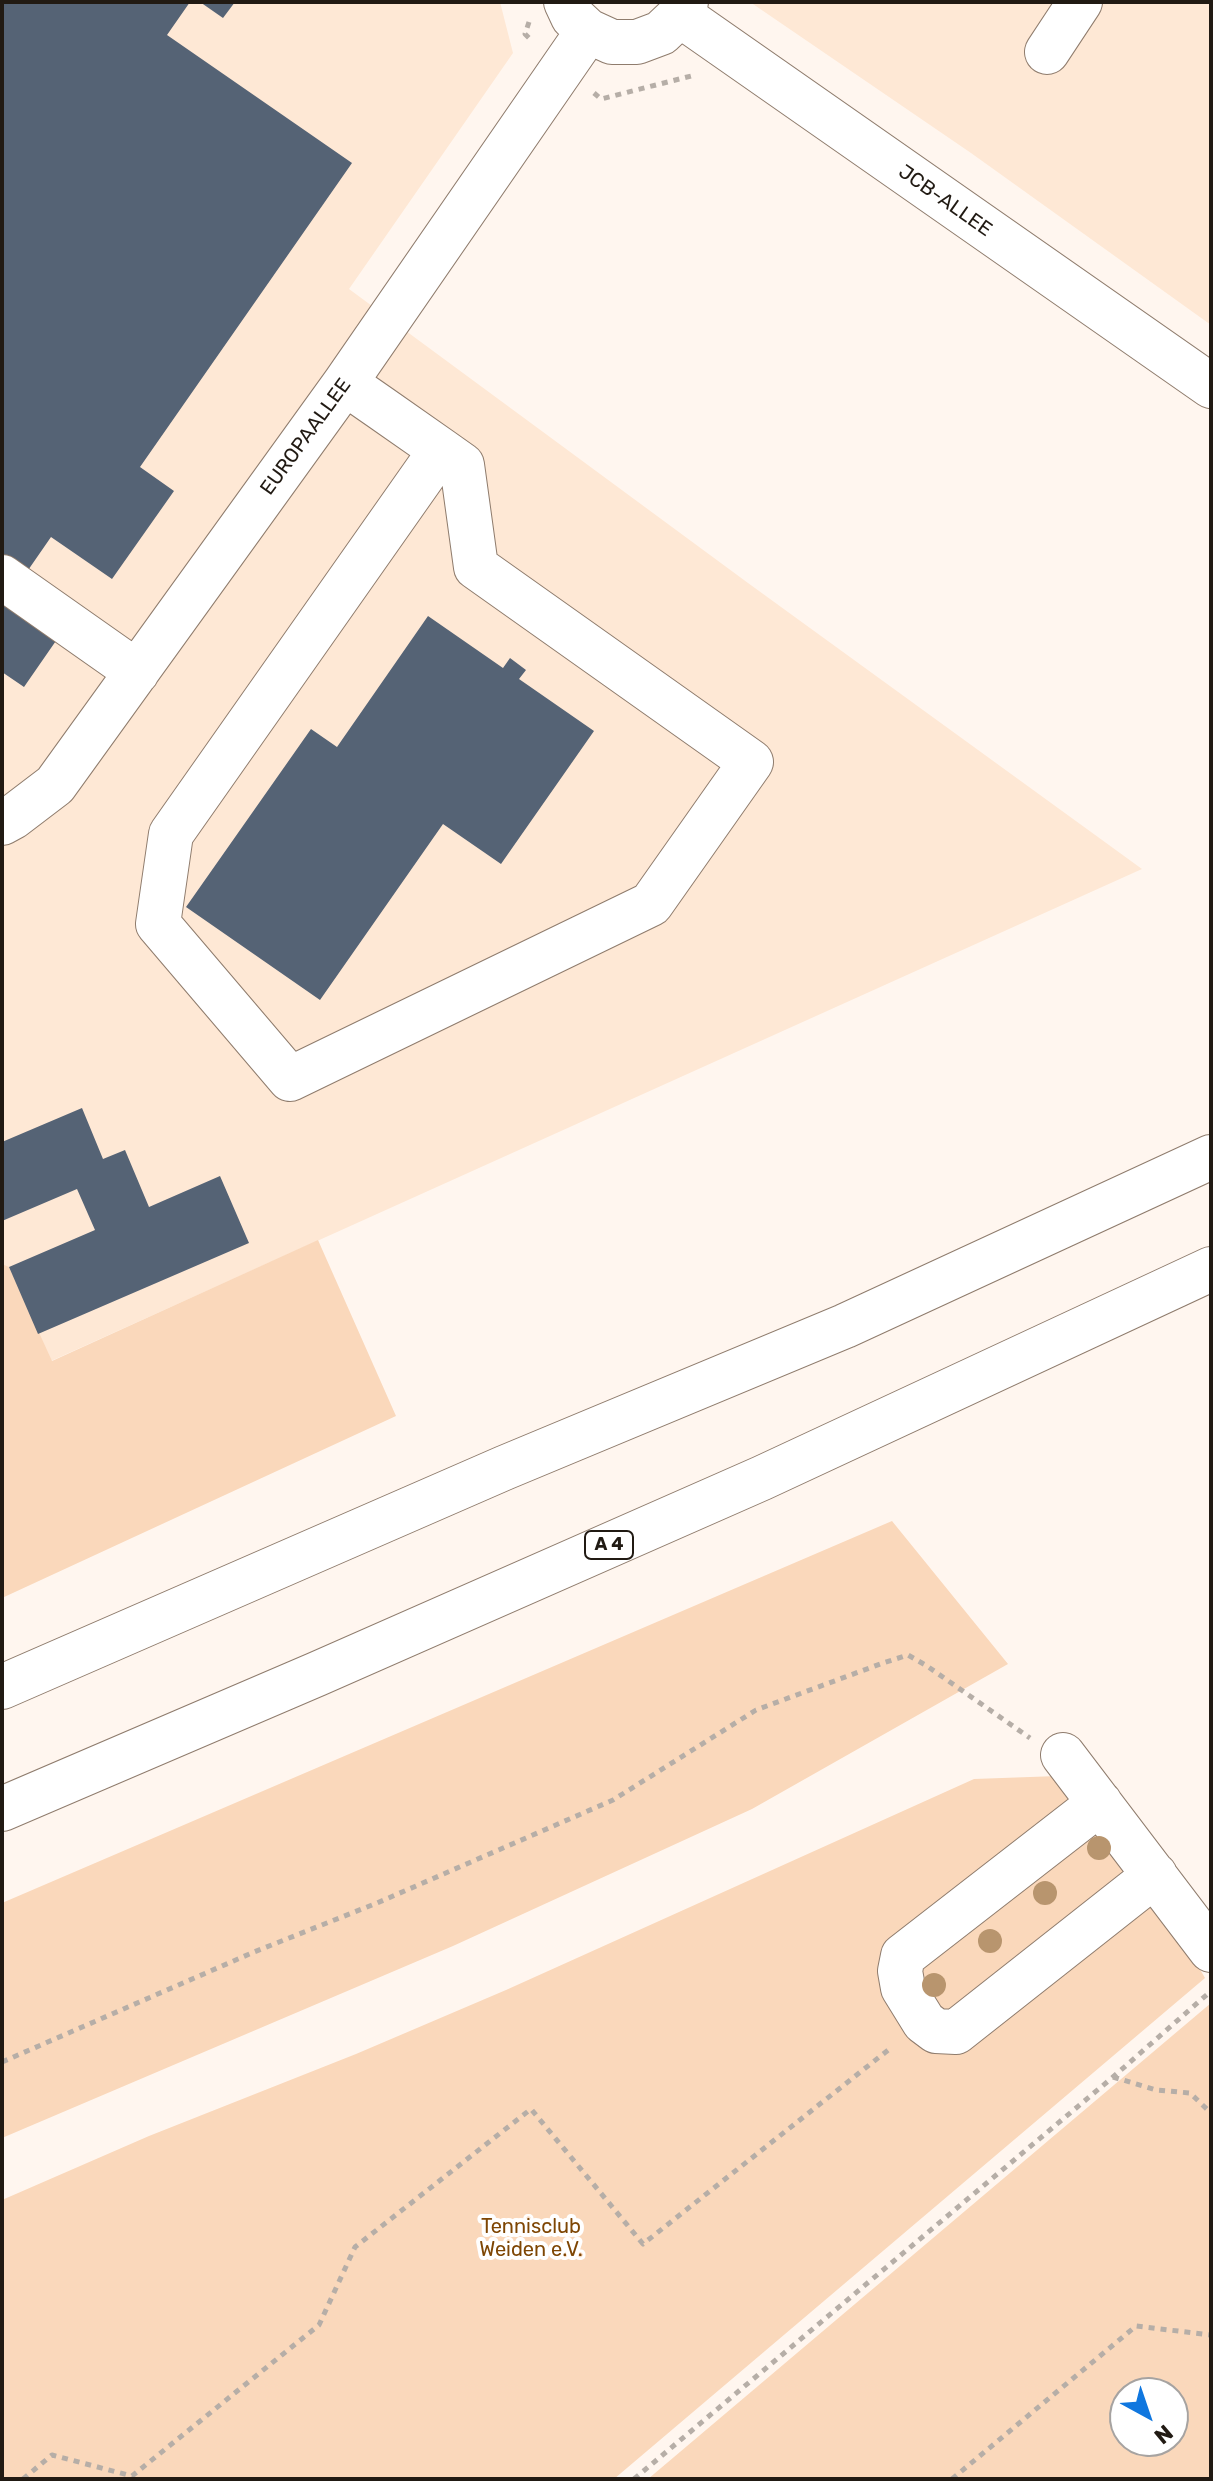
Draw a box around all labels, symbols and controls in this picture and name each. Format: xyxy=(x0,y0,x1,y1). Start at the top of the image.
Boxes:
street label: JCB-ALLEE xyxy=(894,160,996,242)
street label: EUROPAALLEE xyxy=(256,374,356,500)
road number: A 4 xyxy=(585,1531,633,1559)
park label: Tennisclub Weiden e.V. xyxy=(479,2215,583,2262)
north arrow xyxy=(1109,2377,1189,2457)
text: N xyxy=(1149,2419,1178,2450)

